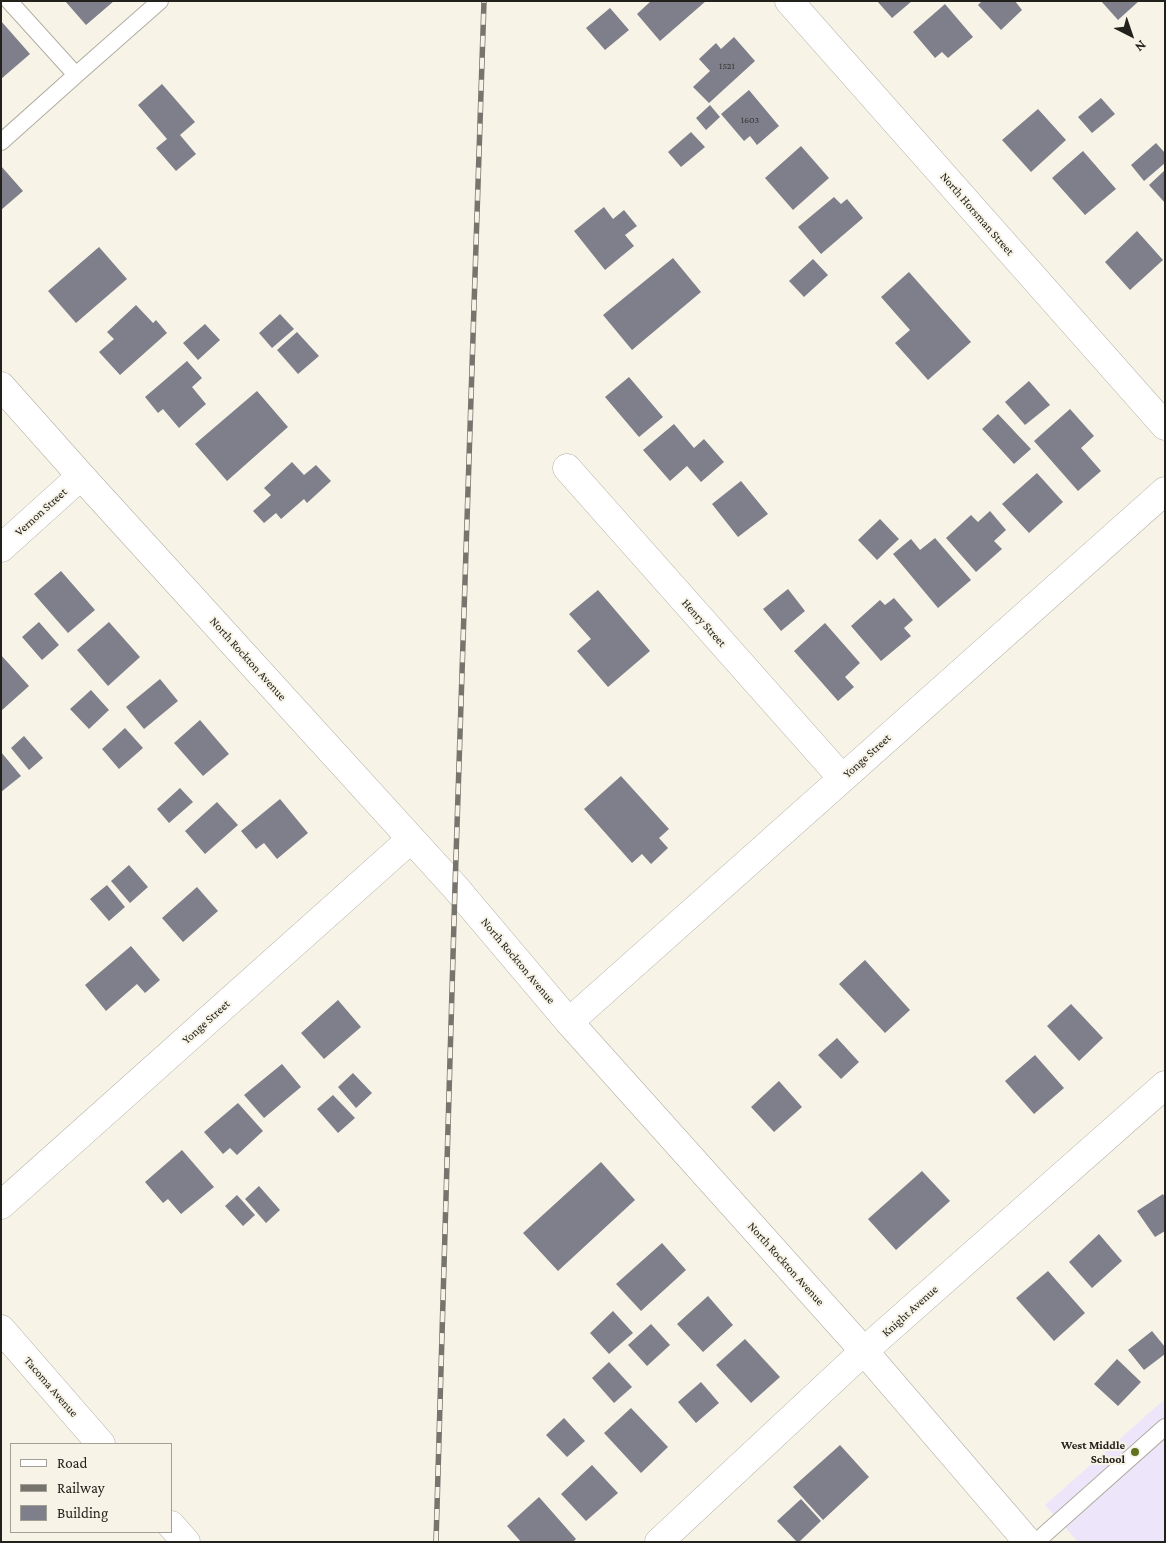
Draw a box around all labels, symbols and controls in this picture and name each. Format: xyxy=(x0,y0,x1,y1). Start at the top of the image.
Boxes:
north arrow xyxy=(1106,10,1156,60)
text: N xyxy=(1132,37,1150,55)
house number: 1521 xyxy=(719,60,735,72)
house number: 1603 xyxy=(741,114,759,126)
street label: North Horsman Street xyxy=(937,169,1017,259)
street label: Vernon Street xyxy=(12,485,70,539)
street label: Henry Street xyxy=(679,596,729,650)
street label: North Rockton Avenue xyxy=(207,614,289,704)
street label: Yonge Street xyxy=(840,731,894,781)
street label: North Rockton Avenue xyxy=(478,915,558,1007)
street label: Yonge Street xyxy=(179,997,233,1047)
street label: North Rockton Avenue xyxy=(745,1219,827,1309)
street label: Knight Avenue xyxy=(879,1282,941,1340)
street label: Tacoma Avenue xyxy=(21,1354,81,1420)
place label: West Middle School xyxy=(1061,1438,1125,1466)
legend xyxy=(10,1443,172,1533)
marker: West Middle School xyxy=(1129,1446,1141,1458)
text: Road xyxy=(57,1455,87,1471)
text: Railway xyxy=(57,1480,105,1496)
text: Building xyxy=(57,1505,108,1521)

